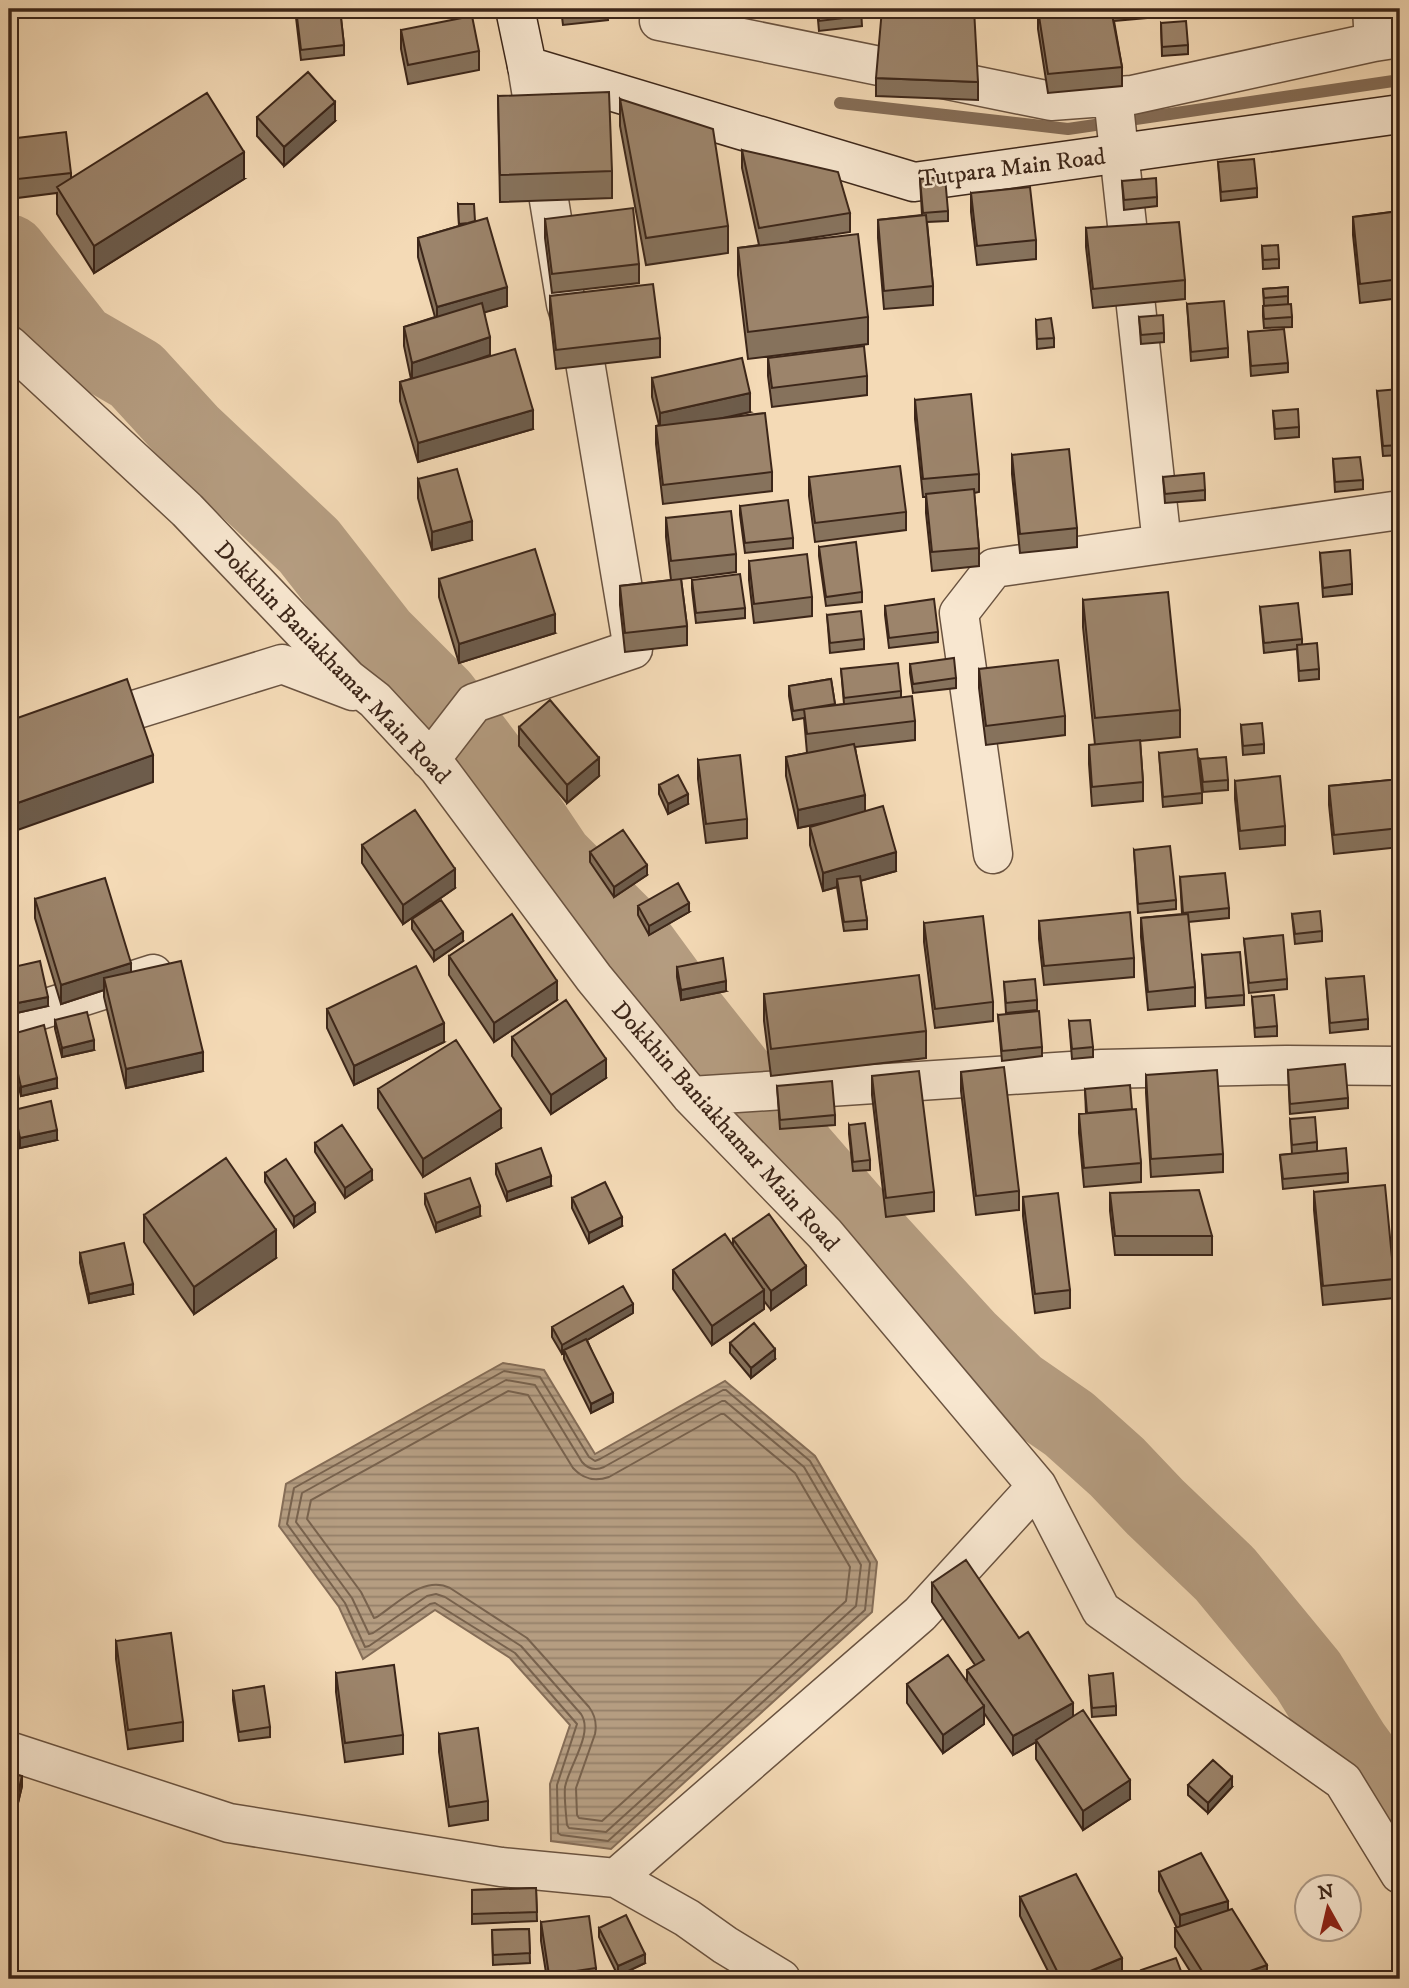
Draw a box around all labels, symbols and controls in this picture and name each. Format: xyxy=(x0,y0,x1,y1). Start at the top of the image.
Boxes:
street label: Tutpara Main Road xyxy=(917,142,1107,194)
street label: Dokkhin Baniakhamar Main Road xyxy=(208,535,457,791)
street label: Dokkhin Baniakhamar Main Road xyxy=(605,995,846,1258)
north arrow xyxy=(1294,1872,1364,1942)
text: N xyxy=(1317,1880,1336,1905)

